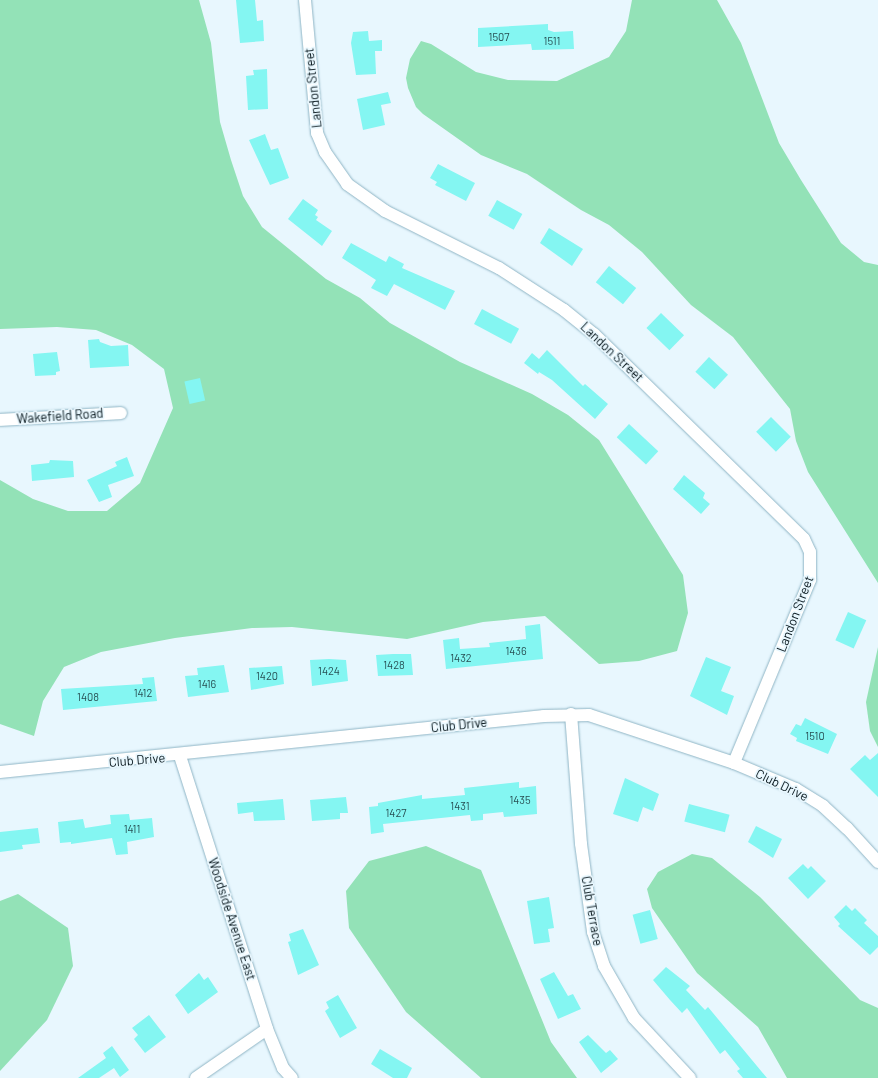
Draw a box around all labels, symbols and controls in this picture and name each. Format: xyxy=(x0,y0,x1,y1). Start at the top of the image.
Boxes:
house number: 1507 xyxy=(489,30,509,44)
house number: 1511 xyxy=(544,34,560,48)
street label: Landon Street xyxy=(301,47,325,129)
street label: Landon Street xyxy=(577,319,647,385)
street label: Wakefield Road xyxy=(16,405,104,427)
street label: Landon Street xyxy=(773,574,817,654)
house number: 1436 xyxy=(505,644,527,658)
house number: 1432 xyxy=(450,651,472,665)
house number: 1428 xyxy=(383,658,405,672)
house number: 1424 xyxy=(318,664,340,678)
house number: 1420 xyxy=(256,669,278,683)
house number: 1416 xyxy=(198,677,216,691)
house number: 1412 xyxy=(134,686,152,700)
house number: 1408 xyxy=(77,690,99,704)
street label: Club Drive xyxy=(430,714,488,736)
house number: 1510 xyxy=(805,729,825,743)
street label: Club Drive xyxy=(108,750,166,770)
street label: Club Drive xyxy=(753,766,811,804)
house number: 1435 xyxy=(509,793,531,807)
house number: 1431 xyxy=(450,799,470,813)
house number: 1427 xyxy=(385,806,407,820)
house number: 1411 xyxy=(124,822,140,836)
street label: Woodside Avenue East xyxy=(205,856,259,982)
street label: Club Terrace xyxy=(578,875,606,947)

